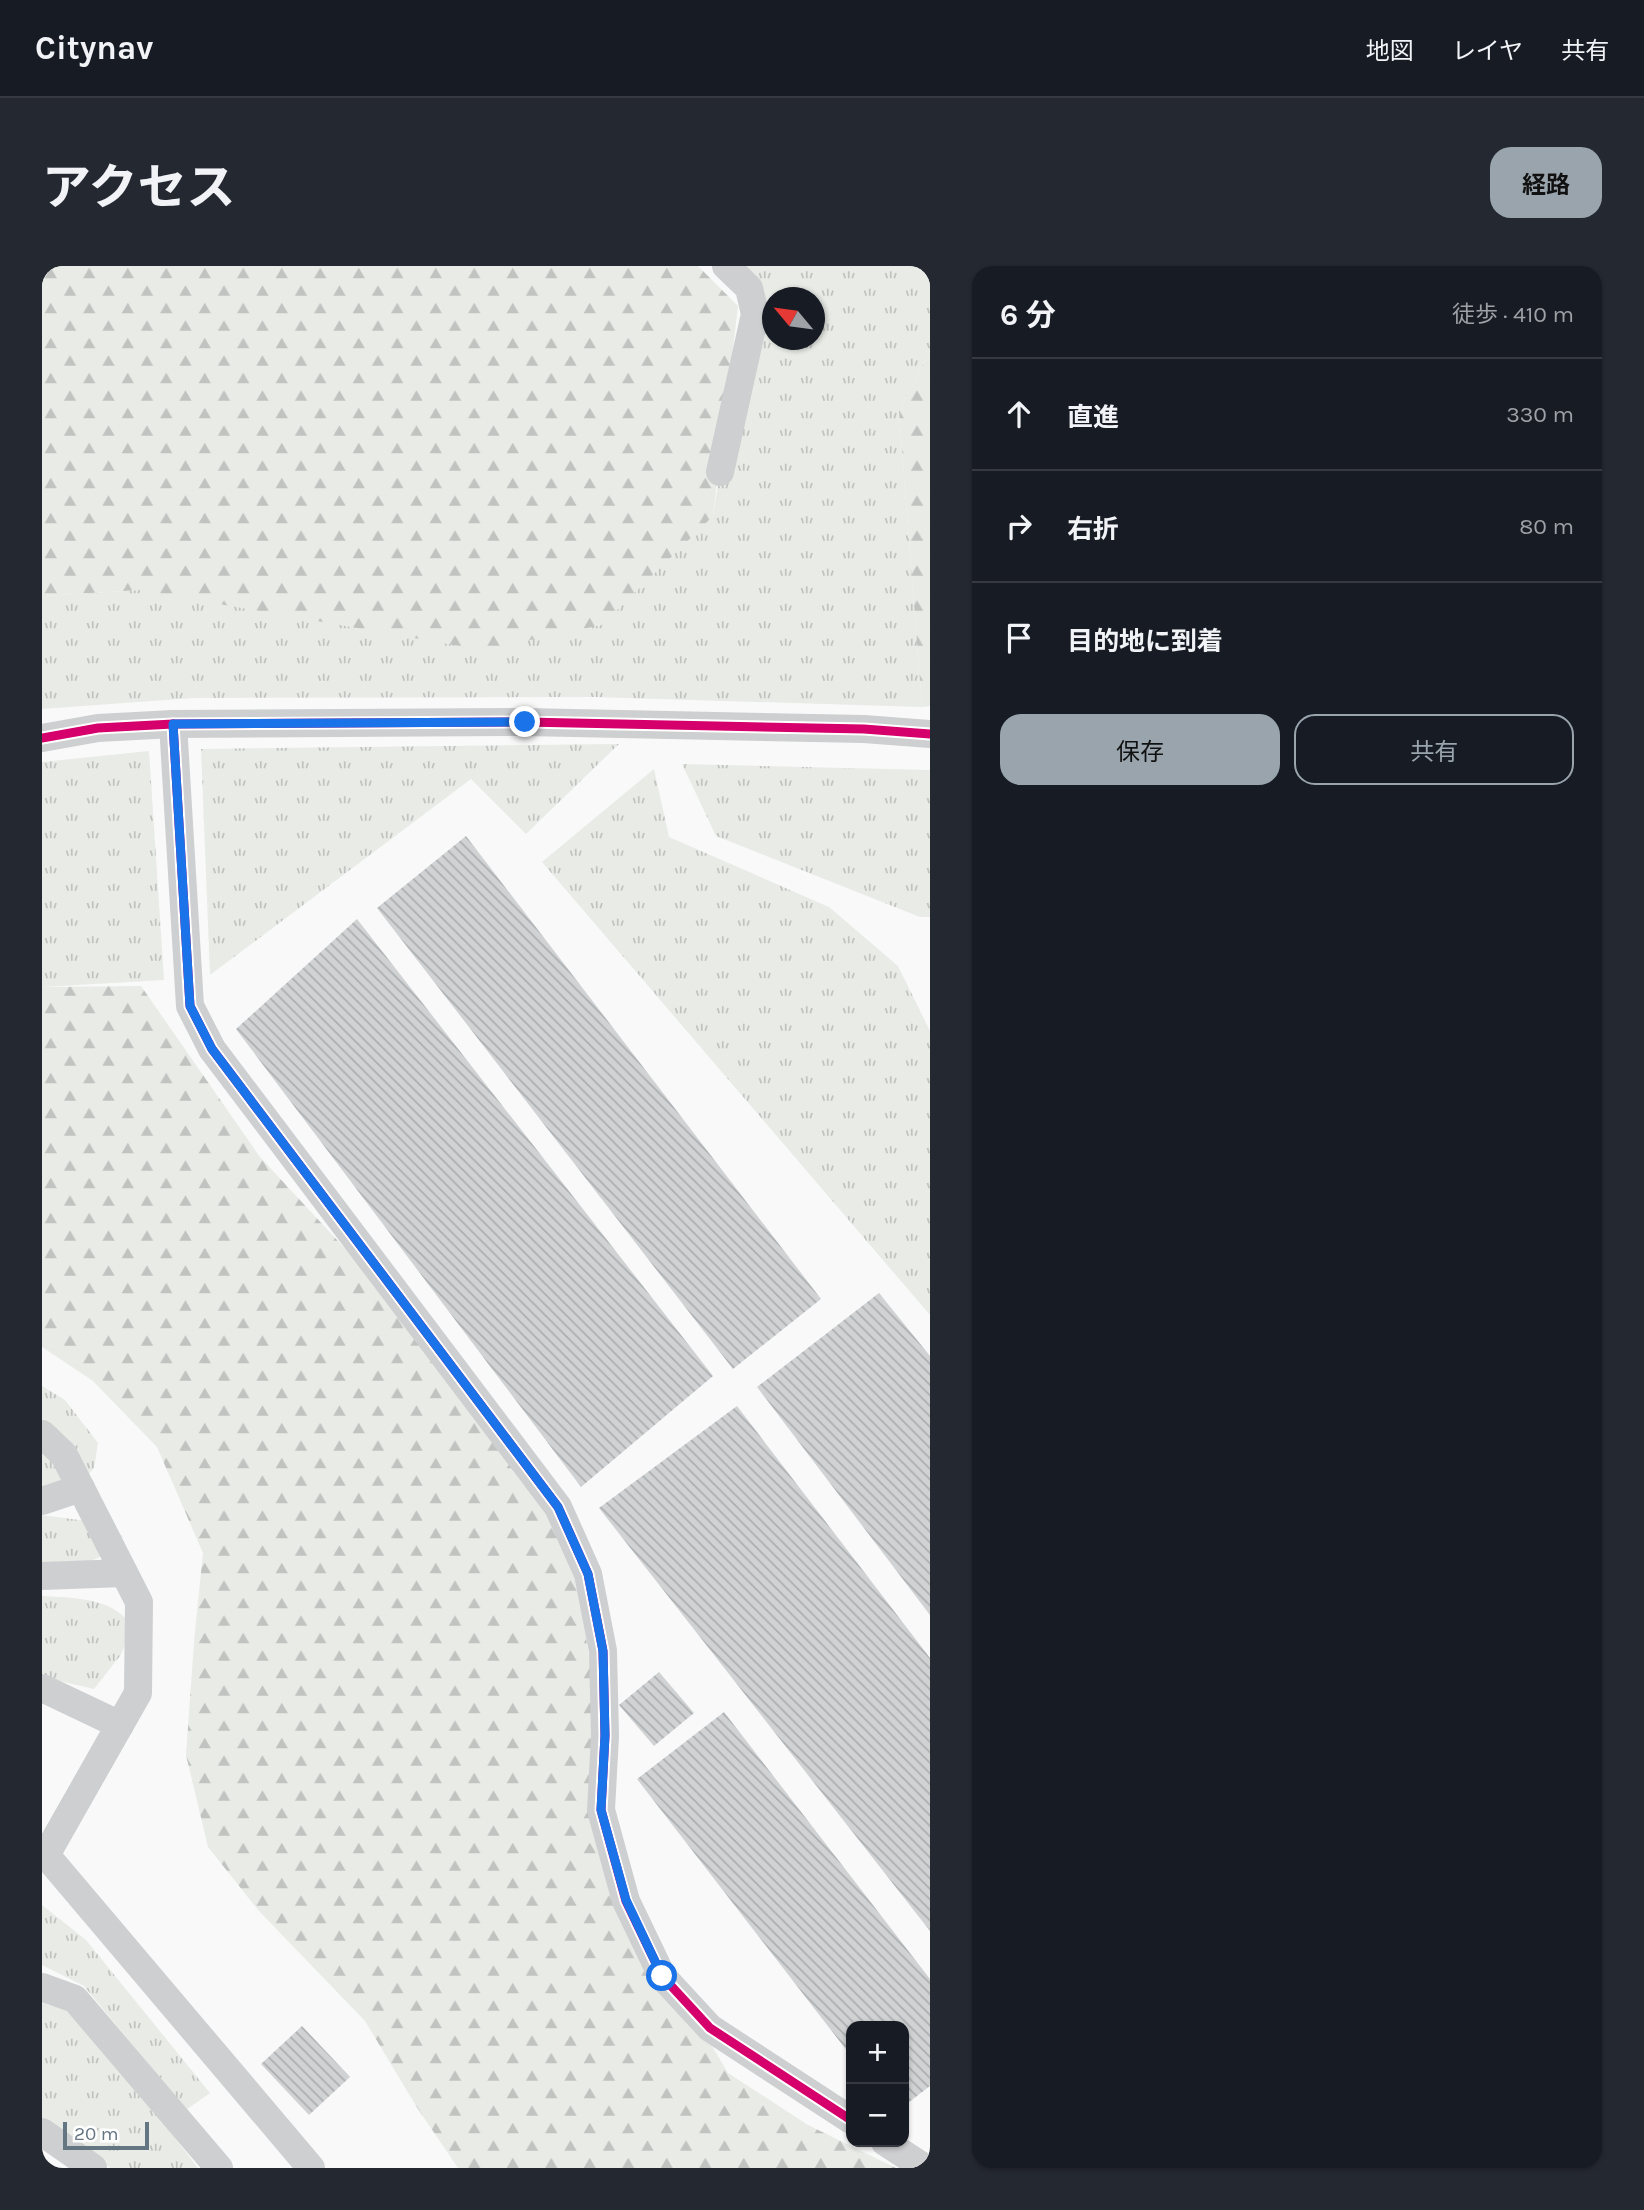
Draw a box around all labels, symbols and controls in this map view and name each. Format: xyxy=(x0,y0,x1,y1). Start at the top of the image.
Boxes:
text: Citynav xyxy=(35,29,153,67)
text: 地図 xyxy=(1366,37,1414,65)
text: レイヤ xyxy=(1452,37,1523,65)
text: 共有 xyxy=(1561,37,1609,65)
button: 経路 xyxy=(1490,147,1602,218)
text: アクセス xyxy=(42,159,236,216)
north arrow xyxy=(762,287,825,350)
text: 6 分 xyxy=(1000,297,1056,333)
text: 徒歩 · 410 m xyxy=(1452,301,1574,328)
icon: ahead xyxy=(1000,395,1038,433)
text: 330 m xyxy=(1506,401,1574,428)
text: 直進 xyxy=(1067,402,1119,433)
icon: right xyxy=(1000,507,1038,545)
text: 80 m xyxy=(1519,513,1574,540)
text: 右折 xyxy=(1067,514,1119,545)
icon: arrive xyxy=(1000,619,1038,657)
text: 目的地に到着 xyxy=(1067,626,1223,657)
route end xyxy=(509,706,540,737)
button: 保存 xyxy=(1000,714,1280,785)
button: 共有 xyxy=(1294,714,1574,785)
route start xyxy=(646,1960,677,1991)
map controls xyxy=(846,2021,909,2147)
button: + xyxy=(846,2021,909,2084)
button: − xyxy=(846,2084,909,2147)
scale bar xyxy=(63,2119,149,2151)
text: 20 m xyxy=(74,2123,119,2145)

